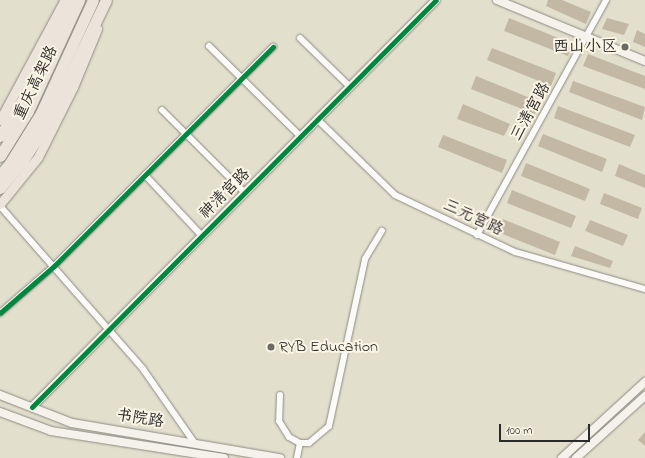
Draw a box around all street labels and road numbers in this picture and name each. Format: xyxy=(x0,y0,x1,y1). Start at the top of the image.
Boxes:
street label: 重庆高架路 xyxy=(10,43,62,123)
street label: 三清宫路 xyxy=(507,79,555,145)
street label: 神清宫路 xyxy=(196,165,254,223)
street label: 三元宫路 xyxy=(440,196,506,240)
street label: 书院路 xyxy=(115,406,165,432)

